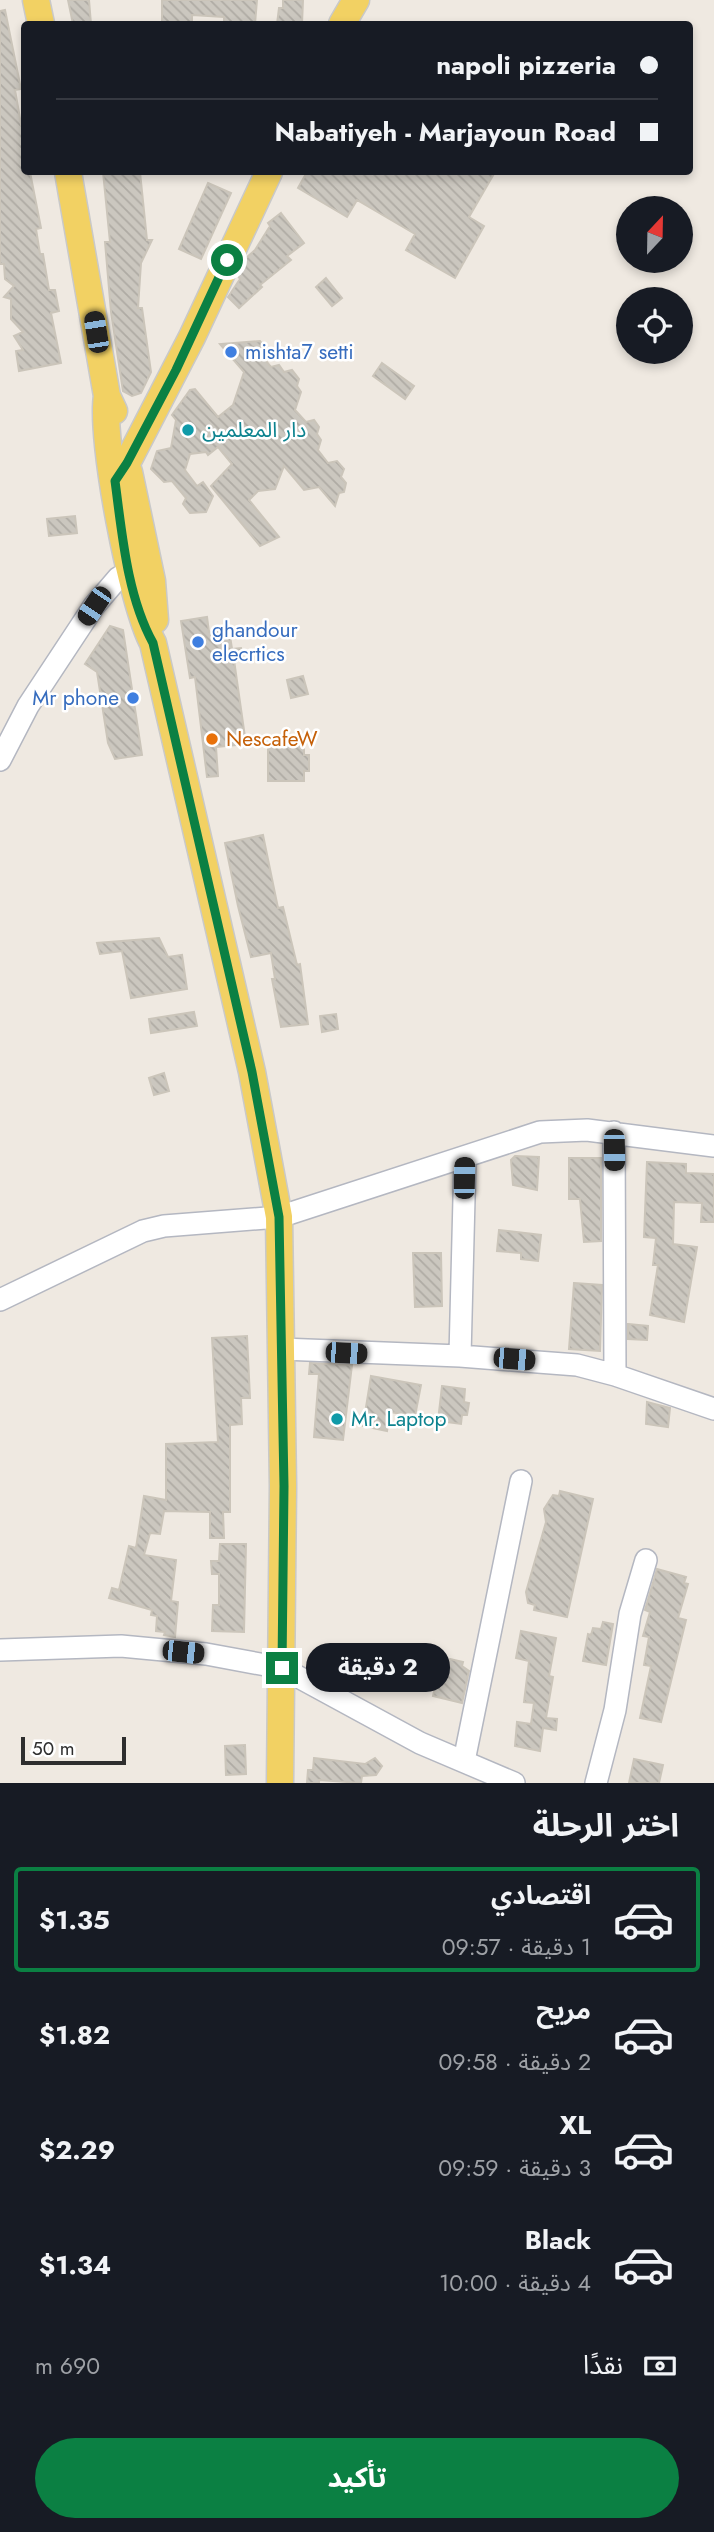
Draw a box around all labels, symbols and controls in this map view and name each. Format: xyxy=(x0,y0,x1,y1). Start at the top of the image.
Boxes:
text: napoli pizzeria xyxy=(436,46,616,84)
text: Nabatiyeh - Marjayoun Road xyxy=(274,113,616,151)
north arrow xyxy=(616,196,693,273)
map controls xyxy=(616,196,693,364)
route start xyxy=(211,244,243,276)
button: locate xyxy=(616,287,693,364)
car xyxy=(83,310,110,354)
place label: mishta7 setti xyxy=(245,337,354,367)
marker: mishta7 setti xyxy=(223,344,239,360)
place label: دار المعلمين xyxy=(202,415,306,445)
marker: دار المعلمين xyxy=(180,422,196,438)
car xyxy=(74,583,115,629)
place label: ghandour elecrtics xyxy=(212,615,299,669)
marker: ghandour elecrtics xyxy=(190,634,206,650)
place label: Mr phone xyxy=(32,683,119,713)
marker: Mr phone xyxy=(125,690,141,706)
place label: NescafeW xyxy=(226,724,318,754)
marker: NescafeW xyxy=(204,731,220,747)
car xyxy=(604,1129,625,1171)
car xyxy=(454,1157,475,1199)
car xyxy=(325,1341,368,1365)
car xyxy=(493,1347,536,1371)
place label: Mr. Laptop xyxy=(351,1404,447,1434)
marker: Mr. Laptop xyxy=(329,1411,345,1427)
car xyxy=(162,1639,205,1665)
callout: 2 دقيقة xyxy=(306,1644,450,1692)
text: 2 دقيقة xyxy=(338,1650,418,1684)
route end xyxy=(266,1652,298,1684)
scale bar xyxy=(21,1734,126,1766)
text: 50 m xyxy=(32,1735,75,1762)
text: اختر الرحلة xyxy=(533,1802,679,1848)
text: اقتصادي xyxy=(491,1876,591,1914)
icon: car xyxy=(612,1888,675,1951)
text: $1.35 xyxy=(39,1901,110,1939)
text: 1 دقيقة · 09:57 xyxy=(442,1930,591,1964)
text: مريح xyxy=(536,1991,591,2029)
icon: car xyxy=(612,2003,675,2066)
text: $1.82 xyxy=(39,2016,110,2054)
text: 2 دقيقة · 09:58 xyxy=(438,2045,591,2079)
text: XL xyxy=(559,2106,591,2144)
icon: car xyxy=(612,2118,675,2181)
text: $2.29 xyxy=(39,2131,115,2169)
text: 3 دقيقة · 09:59 xyxy=(438,2151,591,2185)
text: Black xyxy=(525,2221,591,2259)
icon: car xyxy=(612,2233,675,2296)
text: $1.34 xyxy=(39,2246,111,2284)
text: 4 دقيقة · 10:00 xyxy=(439,2266,591,2300)
text: نقدًا xyxy=(583,2346,623,2384)
icon: cash xyxy=(641,2347,679,2385)
text: 690 m xyxy=(35,2349,100,2383)
button: تأكيد xyxy=(35,2438,679,2518)

